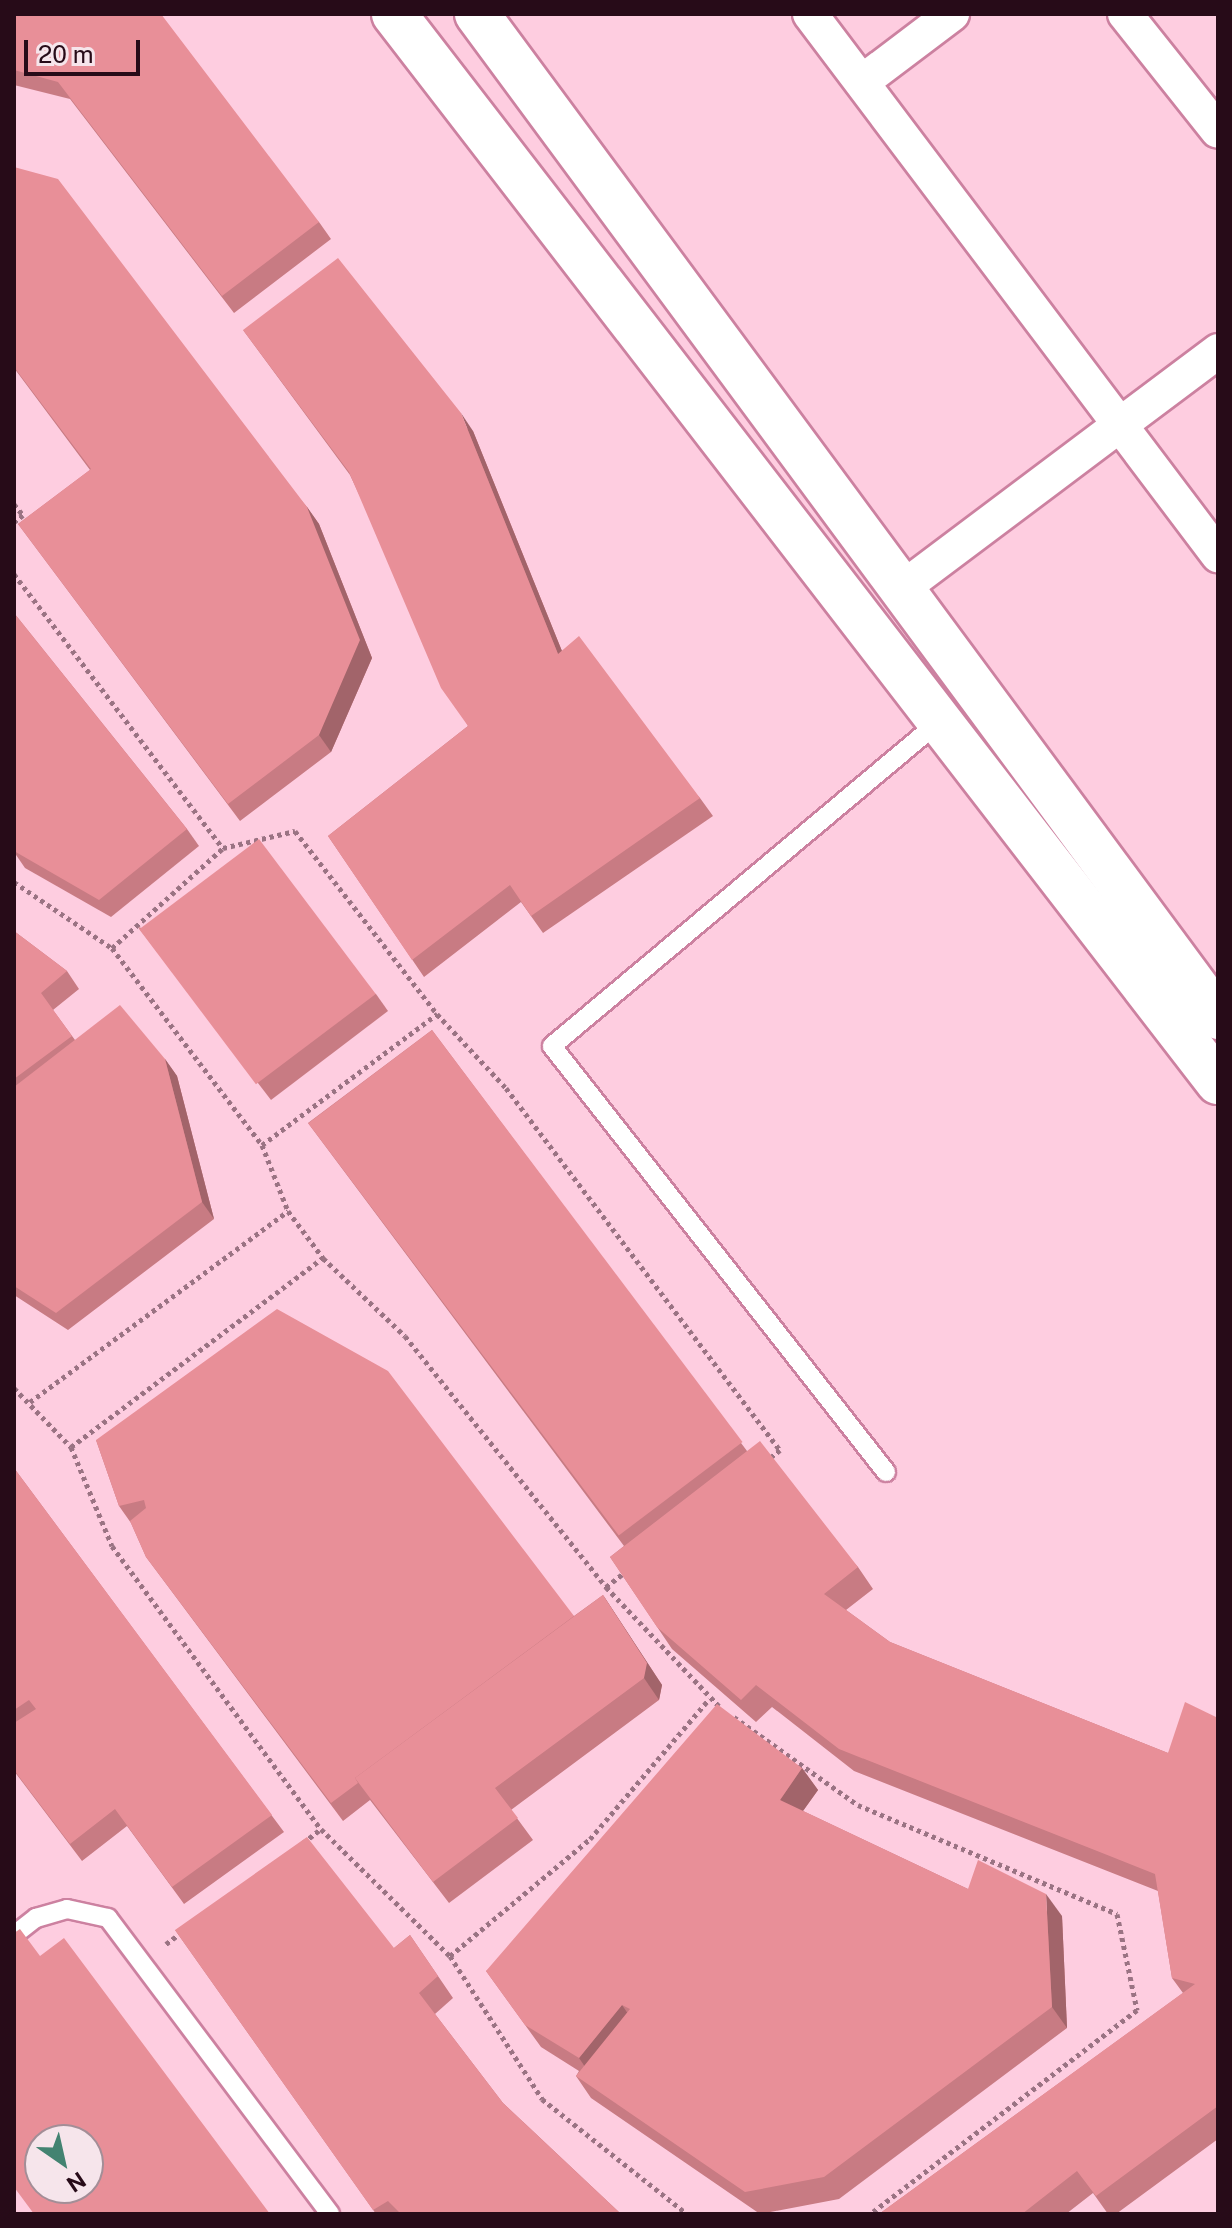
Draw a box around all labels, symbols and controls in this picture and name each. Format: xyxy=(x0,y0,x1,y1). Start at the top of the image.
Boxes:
scale bar xyxy=(28,24,144,74)
text: 20 m xyxy=(38,40,94,68)
north arrow xyxy=(24,2124,104,2204)
text: N xyxy=(62,2167,91,2198)

